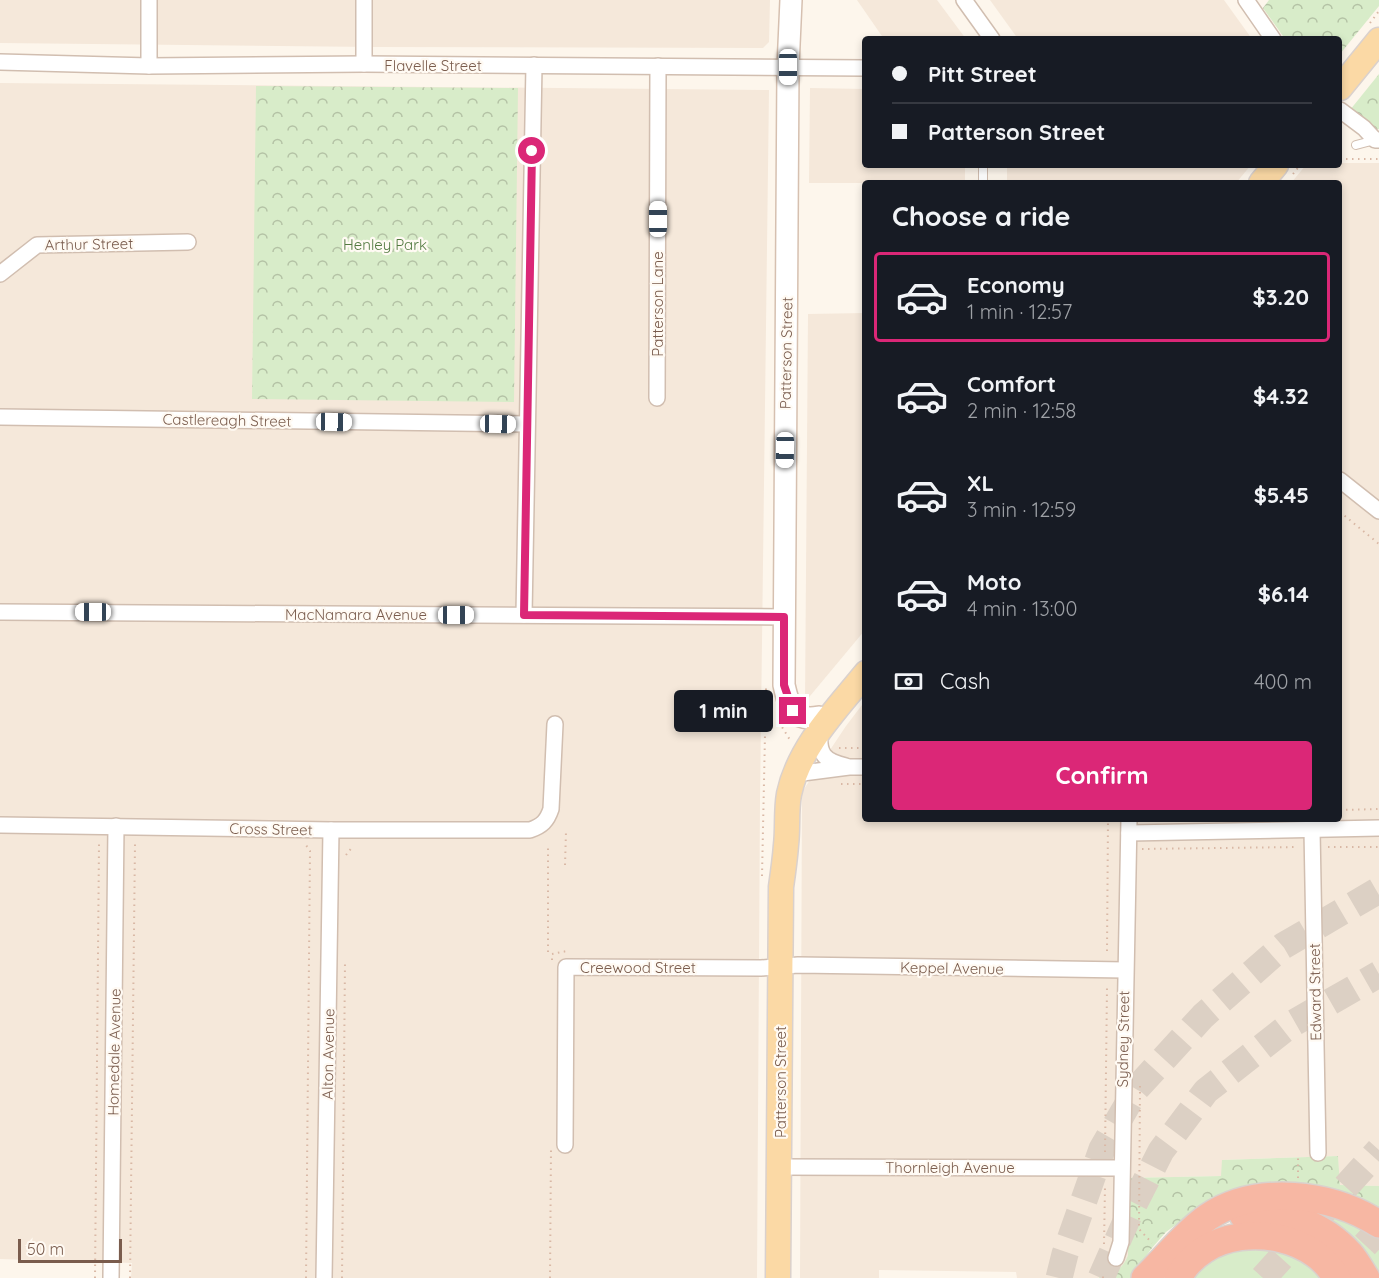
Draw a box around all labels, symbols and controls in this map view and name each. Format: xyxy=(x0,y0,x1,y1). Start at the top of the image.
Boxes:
car xyxy=(779,49,797,85)
street label: Flavelle Street xyxy=(384,56,482,75)
text: Pitt Street xyxy=(928,60,1037,88)
text: Patterson Street xyxy=(928,118,1105,146)
route start xyxy=(518,137,545,164)
text: Choose a ride xyxy=(892,199,1070,233)
car xyxy=(649,201,667,237)
street label: Arthur Street xyxy=(45,234,133,254)
park label: Henley Park xyxy=(343,235,427,254)
street label: Patterson Lane xyxy=(648,251,667,357)
icon: car xyxy=(895,270,949,324)
text: Economy xyxy=(967,271,1065,299)
text: $3.20 xyxy=(1253,283,1309,311)
street label: Patterson Street xyxy=(776,297,796,409)
text: 1 min · 12:57 xyxy=(967,299,1072,324)
icon: car xyxy=(895,369,949,423)
text: Comfort xyxy=(967,370,1056,398)
text: $4.32 xyxy=(1253,382,1309,410)
text: 2 min · 12:58 xyxy=(967,398,1076,423)
street label: Castlereagh Street xyxy=(162,409,292,431)
car xyxy=(316,413,352,431)
car xyxy=(480,415,516,433)
car xyxy=(776,432,794,468)
icon: car xyxy=(895,468,949,522)
text: XL xyxy=(967,469,994,497)
text: $5.45 xyxy=(1254,481,1309,509)
text: 3 min · 12:59 xyxy=(967,497,1076,522)
icon: car xyxy=(895,567,949,621)
text: Moto xyxy=(967,568,1021,596)
text: $6.14 xyxy=(1258,580,1309,608)
text: 4 min · 13:00 xyxy=(967,596,1077,621)
car xyxy=(75,603,111,621)
street label: MacNamara Avenue xyxy=(285,605,427,624)
car xyxy=(438,606,474,624)
icon: cash xyxy=(892,665,925,698)
text: Cash xyxy=(940,667,991,695)
text: 400 m xyxy=(1254,669,1312,694)
callout: 1 min xyxy=(673,690,772,732)
route end xyxy=(779,697,806,724)
text: 1 min xyxy=(699,698,748,723)
button: Confirm xyxy=(892,741,1312,810)
street label: Cross Street xyxy=(229,819,313,839)
street label: Edward Street xyxy=(1305,943,1325,1041)
street label: Creewood Street xyxy=(580,958,696,977)
street label: Keppel Avenue xyxy=(900,958,1004,978)
street label: Homedale Avenue xyxy=(103,988,125,1116)
street label: Sydney Street xyxy=(1113,991,1133,1087)
street label: Alton Avenue xyxy=(318,1008,338,1100)
street label: Patterson Street xyxy=(771,1026,790,1138)
street label: Thornleigh Avenue xyxy=(885,1158,1015,1177)
scale bar xyxy=(18,1236,122,1264)
text: 50 m xyxy=(27,1239,64,1259)

